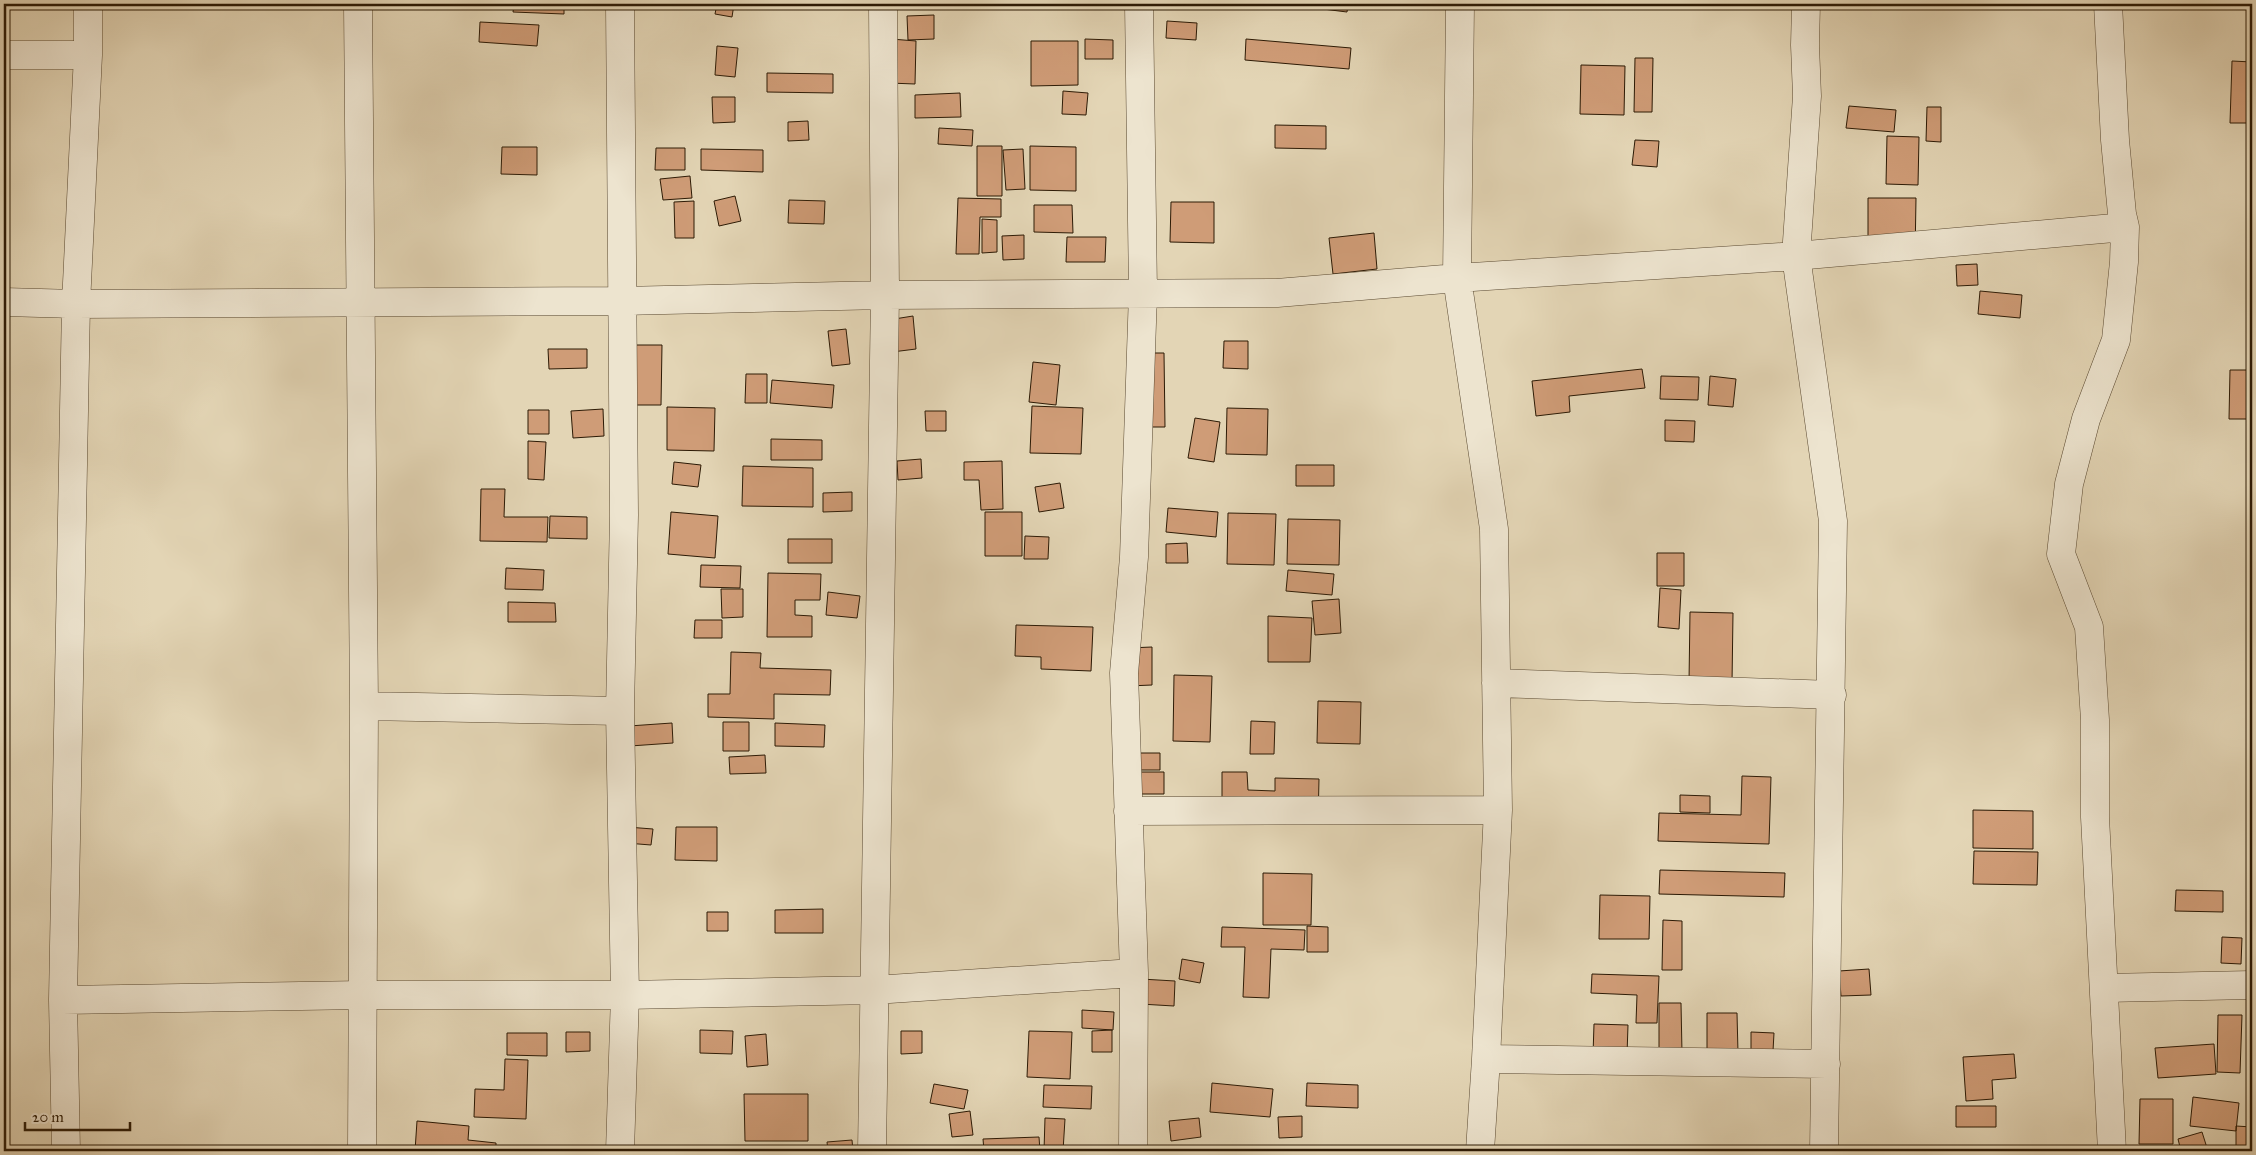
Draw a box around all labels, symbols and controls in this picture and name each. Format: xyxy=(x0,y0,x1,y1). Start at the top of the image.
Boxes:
scale bar xyxy=(25,1100,130,1132)
text: 20 m xyxy=(32,1108,64,1126)

